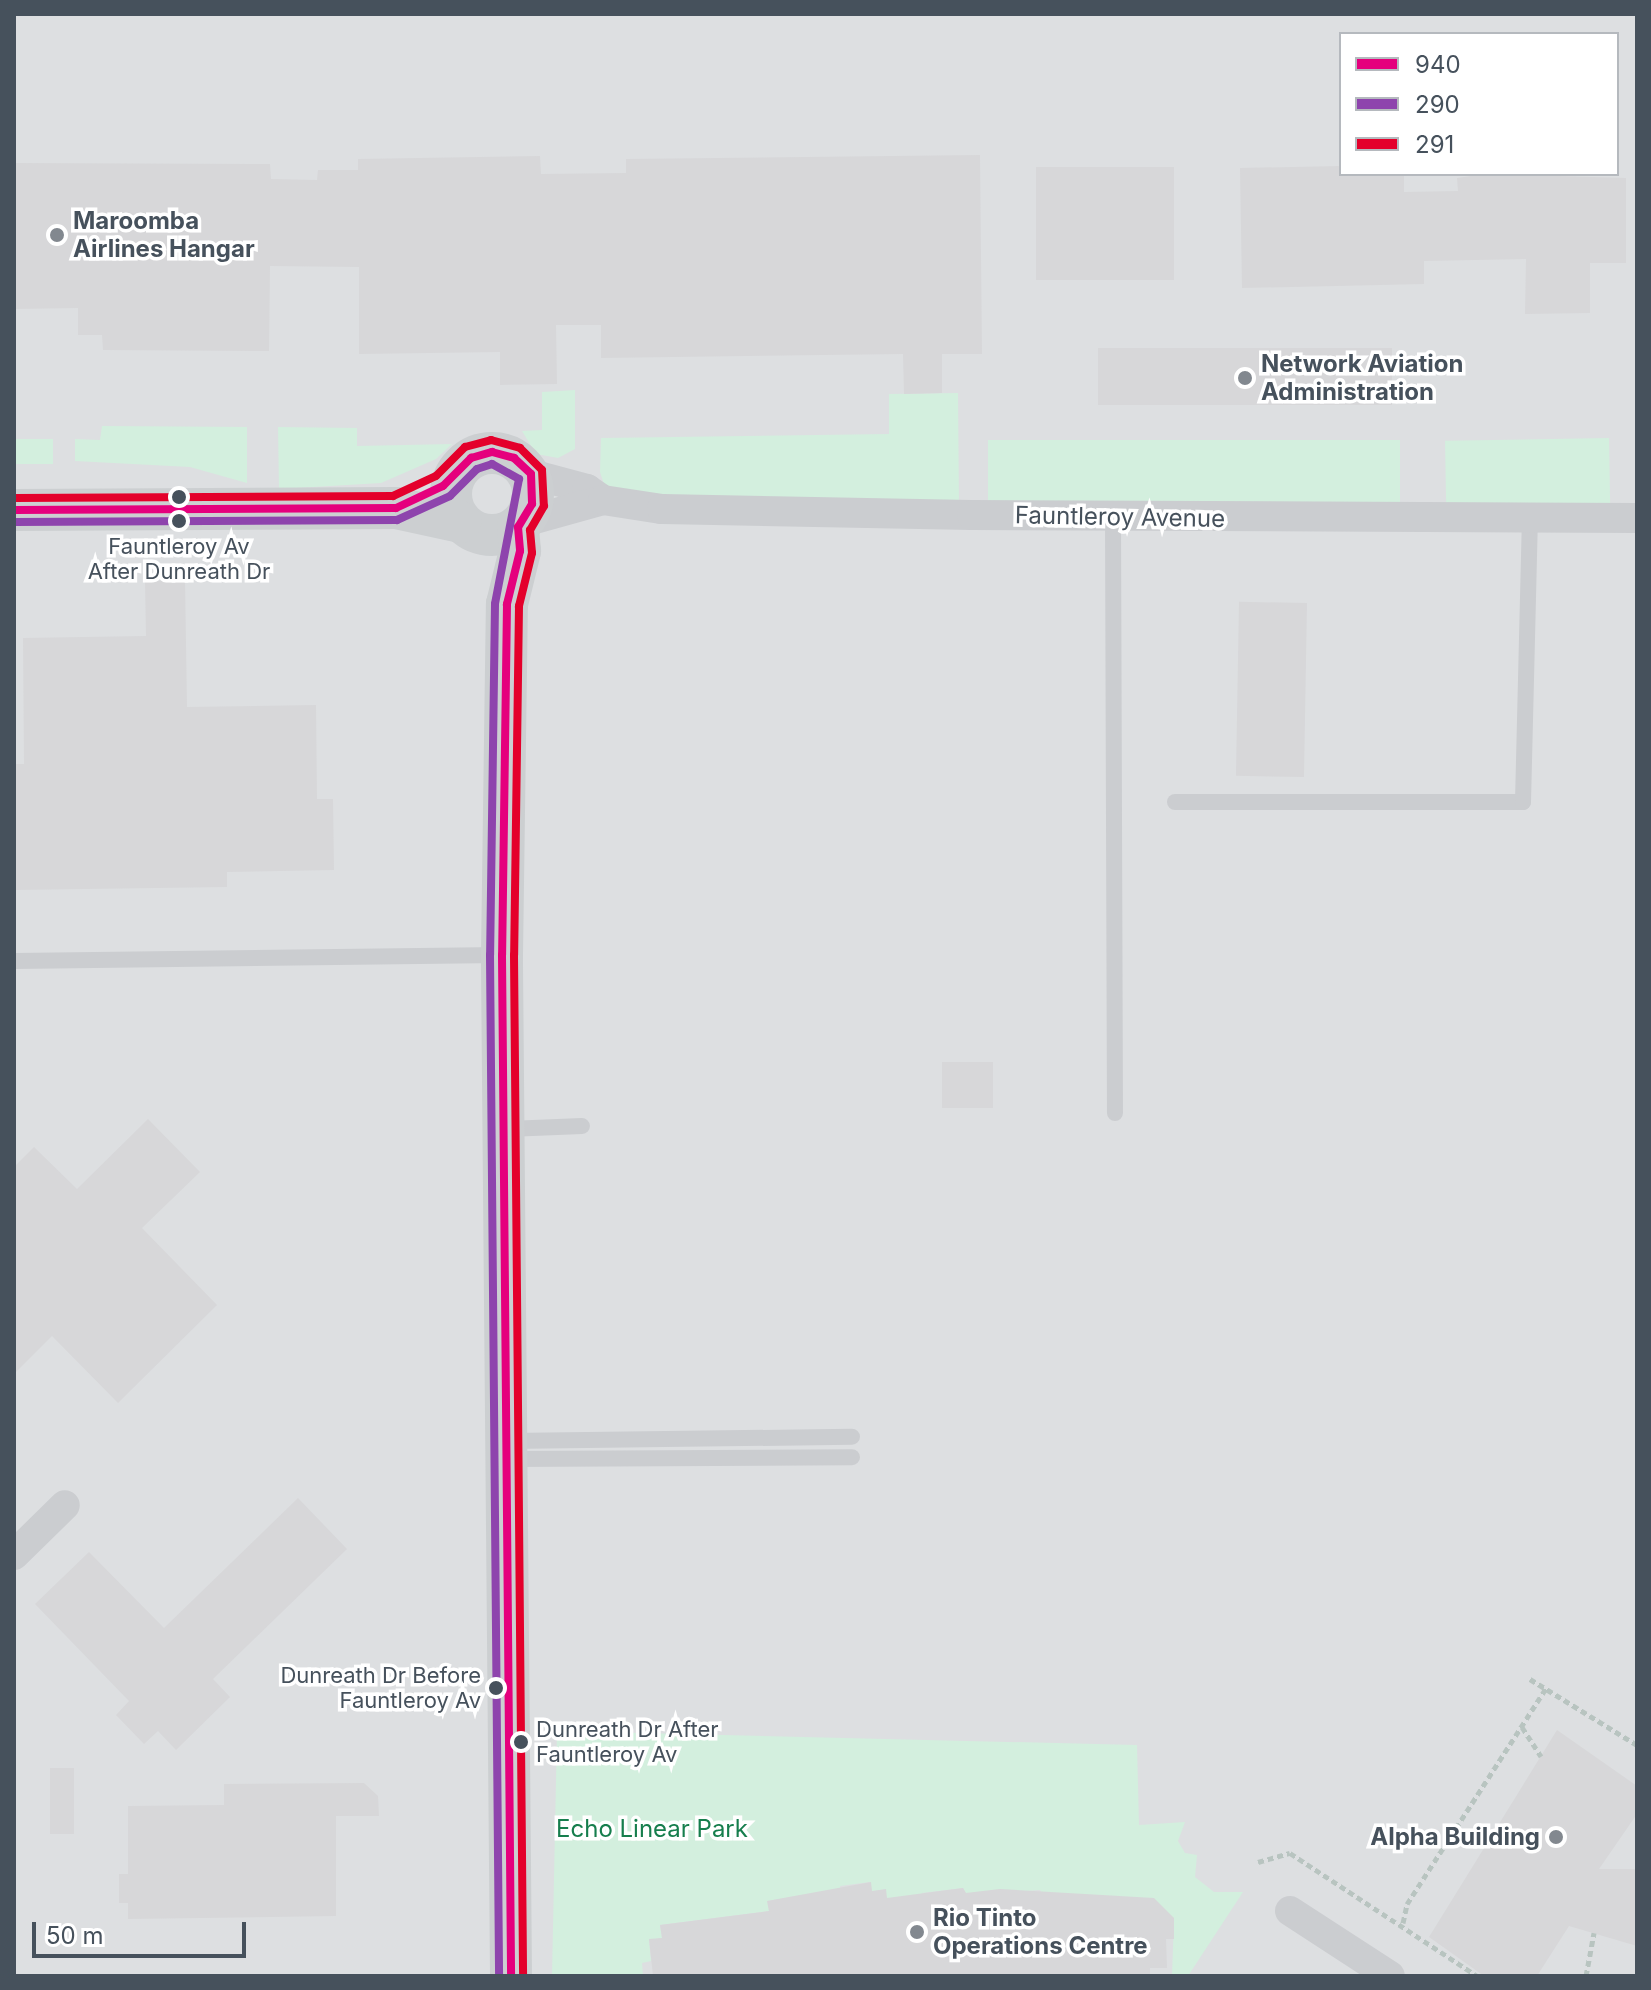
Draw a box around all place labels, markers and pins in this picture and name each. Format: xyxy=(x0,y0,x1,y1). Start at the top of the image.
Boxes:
place label: Maroomba Airlines Hangar xyxy=(73,207,255,263)
marker: Maroomba Airlines Hangar xyxy=(48,226,66,244)
place label: Network Aviation Administration xyxy=(1261,350,1463,406)
marker: Network Aviation Administration xyxy=(1236,369,1254,387)
unlabelled marker xyxy=(171,489,187,505)
marker: Fauntleroy Av After Dunreath Dr xyxy=(171,513,187,529)
place label: Fauntleroy Av After Dunreath Dr xyxy=(88,533,270,584)
place label: Dunreath Dr Before Fauntleroy Av xyxy=(280,1662,481,1714)
marker: Dunreath Dr Before Fauntleroy Av xyxy=(488,1680,504,1696)
place label: Dunreath Dr After Fauntleroy Av xyxy=(536,1716,719,1768)
marker: Dunreath Dr After Fauntleroy Av xyxy=(513,1734,529,1750)
place label: Alpha Building xyxy=(1370,1823,1540,1851)
marker: Alpha Building xyxy=(1547,1828,1565,1846)
place label: Rio Tinto Operations Centre xyxy=(933,1904,1148,1960)
marker: Rio Tinto Operations Centre xyxy=(908,1923,926,1941)

